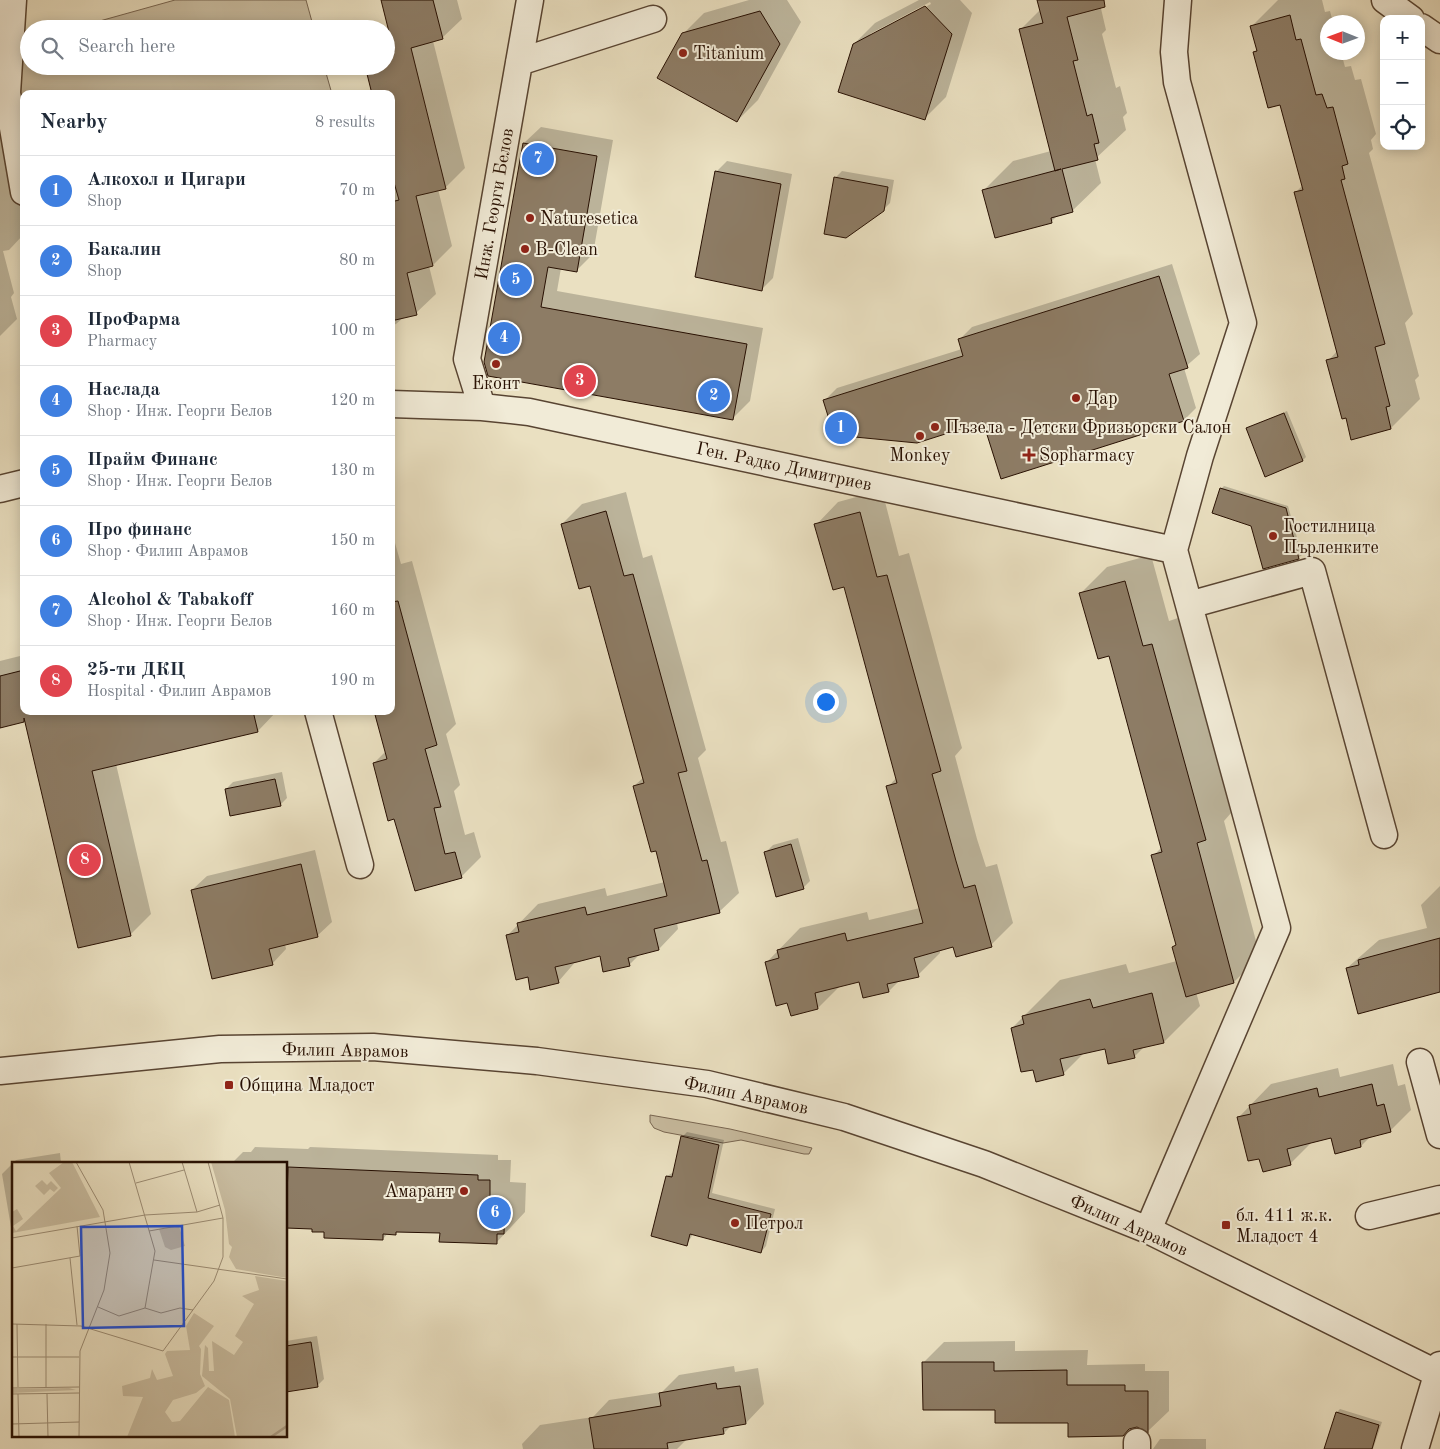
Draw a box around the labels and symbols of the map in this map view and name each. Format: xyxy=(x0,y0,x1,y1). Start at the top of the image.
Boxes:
north arrow xyxy=(1320,15,1365,60)
place label: Titanium xyxy=(693,45,764,63)
marker: Titanium xyxy=(677,47,689,59)
street label: Инж. Георги Белов xyxy=(473,127,517,282)
pin: 7 xyxy=(522,140,554,178)
place label: Naturesetica xyxy=(540,210,638,228)
marker: Naturesetica xyxy=(524,212,536,224)
place label: B-Clean xyxy=(535,241,598,259)
marker: B-Clean xyxy=(519,243,531,255)
pin: 5 xyxy=(500,261,532,299)
pin: 4 xyxy=(488,319,520,357)
marker: Еконт xyxy=(490,358,502,370)
pin: 3 xyxy=(564,362,596,400)
place label: Еконт xyxy=(472,375,520,393)
pin: 2 xyxy=(698,377,730,415)
place label: Дар xyxy=(1086,390,1118,408)
marker: Дар xyxy=(1070,392,1082,404)
pin: 1 xyxy=(825,409,857,447)
place label: Пъзела - Детски Фризьорски Салон xyxy=(945,419,1231,437)
marker: Пъзела - Детски Фризьорски Салон xyxy=(929,421,941,433)
marker: Monkey xyxy=(914,430,926,442)
street label: Ген. Радко Димитриев xyxy=(694,440,873,494)
place label: Monkey xyxy=(890,447,951,465)
place label: Sopharmacy xyxy=(1039,447,1136,465)
marker: Sopharmacy xyxy=(1023,449,1035,461)
place label: Гостилница Пърленките xyxy=(1283,518,1379,557)
marker: Гостилница Пърленките xyxy=(1267,530,1279,542)
your location xyxy=(813,689,839,715)
pin: 8 xyxy=(69,841,101,879)
street label: Филип Аврамов xyxy=(281,1041,409,1061)
street label: Филип Аврамов xyxy=(682,1074,810,1118)
place label: Община Младост xyxy=(239,1077,375,1095)
marker: Община Младост xyxy=(223,1079,235,1091)
inset map xyxy=(12,1162,288,1436)
place label: Амарант xyxy=(384,1183,454,1201)
marker: Амарант xyxy=(458,1185,470,1197)
street label: Филип Аврамов xyxy=(1067,1192,1190,1260)
pin: 6 xyxy=(479,1194,511,1232)
place label: бл. 411 ж.к. Младост 4 xyxy=(1236,1207,1332,1246)
place label: Петрол xyxy=(745,1215,803,1233)
marker: Петрол xyxy=(729,1217,741,1229)
marker: бл. 411 ж.к. Младост 4 xyxy=(1220,1219,1232,1231)

